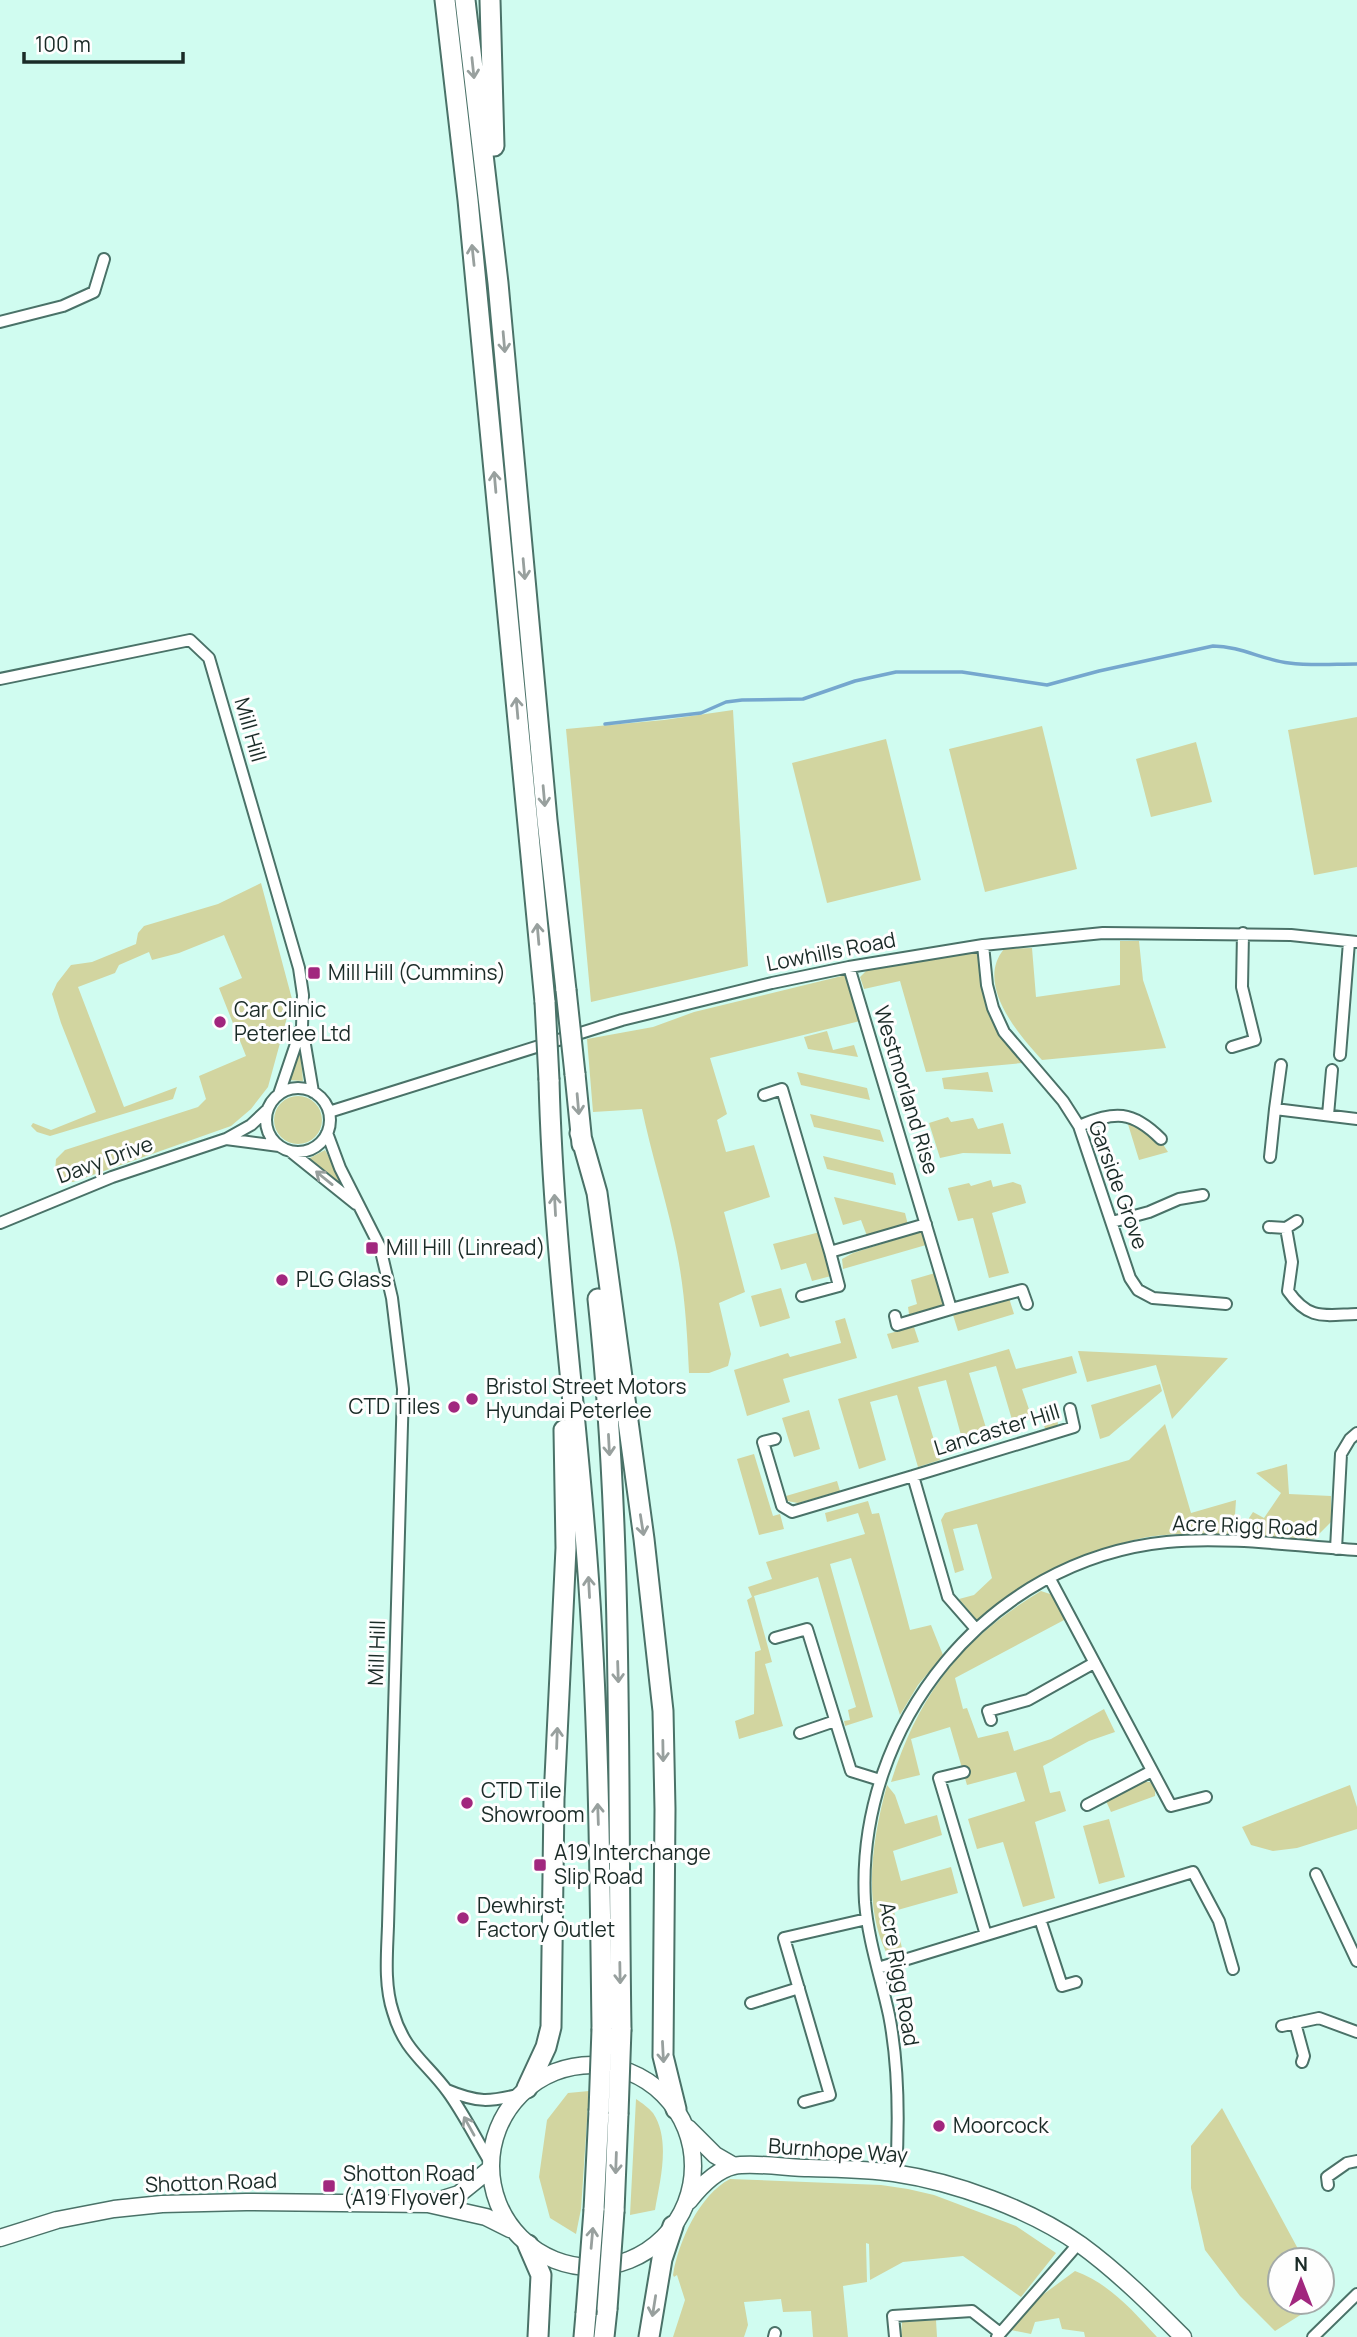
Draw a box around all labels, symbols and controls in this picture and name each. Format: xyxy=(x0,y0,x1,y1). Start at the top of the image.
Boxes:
scale bar xyxy=(24,21,184,65)
text: 100 m xyxy=(35,30,91,58)
one-way arrow xyxy=(467,56,480,79)
one-way arrow xyxy=(466,244,479,267)
one-way arrow xyxy=(497,331,510,353)
one-way arrow xyxy=(488,471,501,493)
one-way arrow xyxy=(518,557,531,580)
street label: Mill Hill xyxy=(228,694,273,765)
one-way arrow xyxy=(510,697,523,720)
one-way arrow xyxy=(538,784,551,806)
one-way arrow xyxy=(531,924,544,946)
street label: Lowhills Road xyxy=(764,925,898,977)
place label: Mill Hill (Cummins) xyxy=(328,958,506,986)
marker: Mill Hill (Cummins) xyxy=(306,965,322,981)
place label: Car Clinic Peterlee Ltd xyxy=(234,995,351,1047)
street label: Westmorland Rise xyxy=(868,1002,946,1177)
marker: Car Clinic Peterlee Ltd xyxy=(212,1014,228,1030)
one-way arrow xyxy=(572,1092,585,1114)
street label: Garside Grove xyxy=(1083,1116,1155,1253)
street label: Davy Drive xyxy=(53,1129,157,1189)
one-way arrow xyxy=(315,1170,333,1186)
one-way arrow xyxy=(548,1193,561,1216)
place label: Mill Hill (Linread) xyxy=(386,1233,545,1261)
marker: Mill Hill (Linread) xyxy=(364,1240,380,1256)
place label: PLG Glass xyxy=(296,1265,391,1293)
marker: PLG Glass xyxy=(274,1272,290,1288)
place label: Bristol Street Motors Hyundai Peterlee xyxy=(486,1372,686,1424)
marker: Bristol Street Motors Hyundai Peterlee xyxy=(464,1391,480,1407)
place label: CTD Tiles xyxy=(349,1392,440,1420)
street label: Lancaster Hill xyxy=(930,1397,1063,1461)
marker: CTD Tiles xyxy=(446,1399,462,1415)
one-way arrow xyxy=(603,1433,616,1456)
street label: Acre Rigg Road xyxy=(1172,1508,1318,1542)
one-way arrow xyxy=(636,1513,649,1536)
one-way arrow xyxy=(582,1575,595,1598)
street label: Mill Hill xyxy=(361,1620,391,1686)
one-way arrow xyxy=(612,1660,625,1683)
one-way arrow xyxy=(550,1727,563,1750)
one-way arrow xyxy=(657,1739,670,1762)
place label: CTD Tile Showroom xyxy=(481,1776,585,1828)
marker: CTD Tile Showroom xyxy=(459,1795,475,1811)
one-way arrow xyxy=(591,1803,605,1826)
place label: A19 Interchange Slip Road xyxy=(554,1838,711,1890)
marker: A19 Interchange Slip Road xyxy=(532,1857,548,1873)
place label: Dewhirst Factory Outlet xyxy=(477,1891,615,1943)
street label: Acre Rigg Road xyxy=(874,1900,926,2048)
marker: Dewhirst Factory Outlet xyxy=(455,1910,471,1926)
one-way arrow xyxy=(614,1961,627,1984)
one-way arrow xyxy=(657,2040,670,2063)
place label: Moorcock xyxy=(953,2111,1049,2139)
one-way arrow xyxy=(462,2116,475,2137)
marker: Moorcock xyxy=(931,2118,947,2134)
street label: Burnhope Way xyxy=(767,2131,909,2169)
one-way arrow xyxy=(609,2151,622,2174)
place label: Shotton Road (A19 Flyover) xyxy=(343,2159,475,2211)
street label: Shotton Road xyxy=(144,2166,278,2198)
marker: Shotton Road (A19 Flyover) xyxy=(321,2178,337,2194)
one-way arrow xyxy=(586,2227,599,2249)
north arrow xyxy=(1266,2246,1336,2316)
text: N xyxy=(1294,2251,1308,2277)
one-way arrow xyxy=(647,2294,660,2317)

